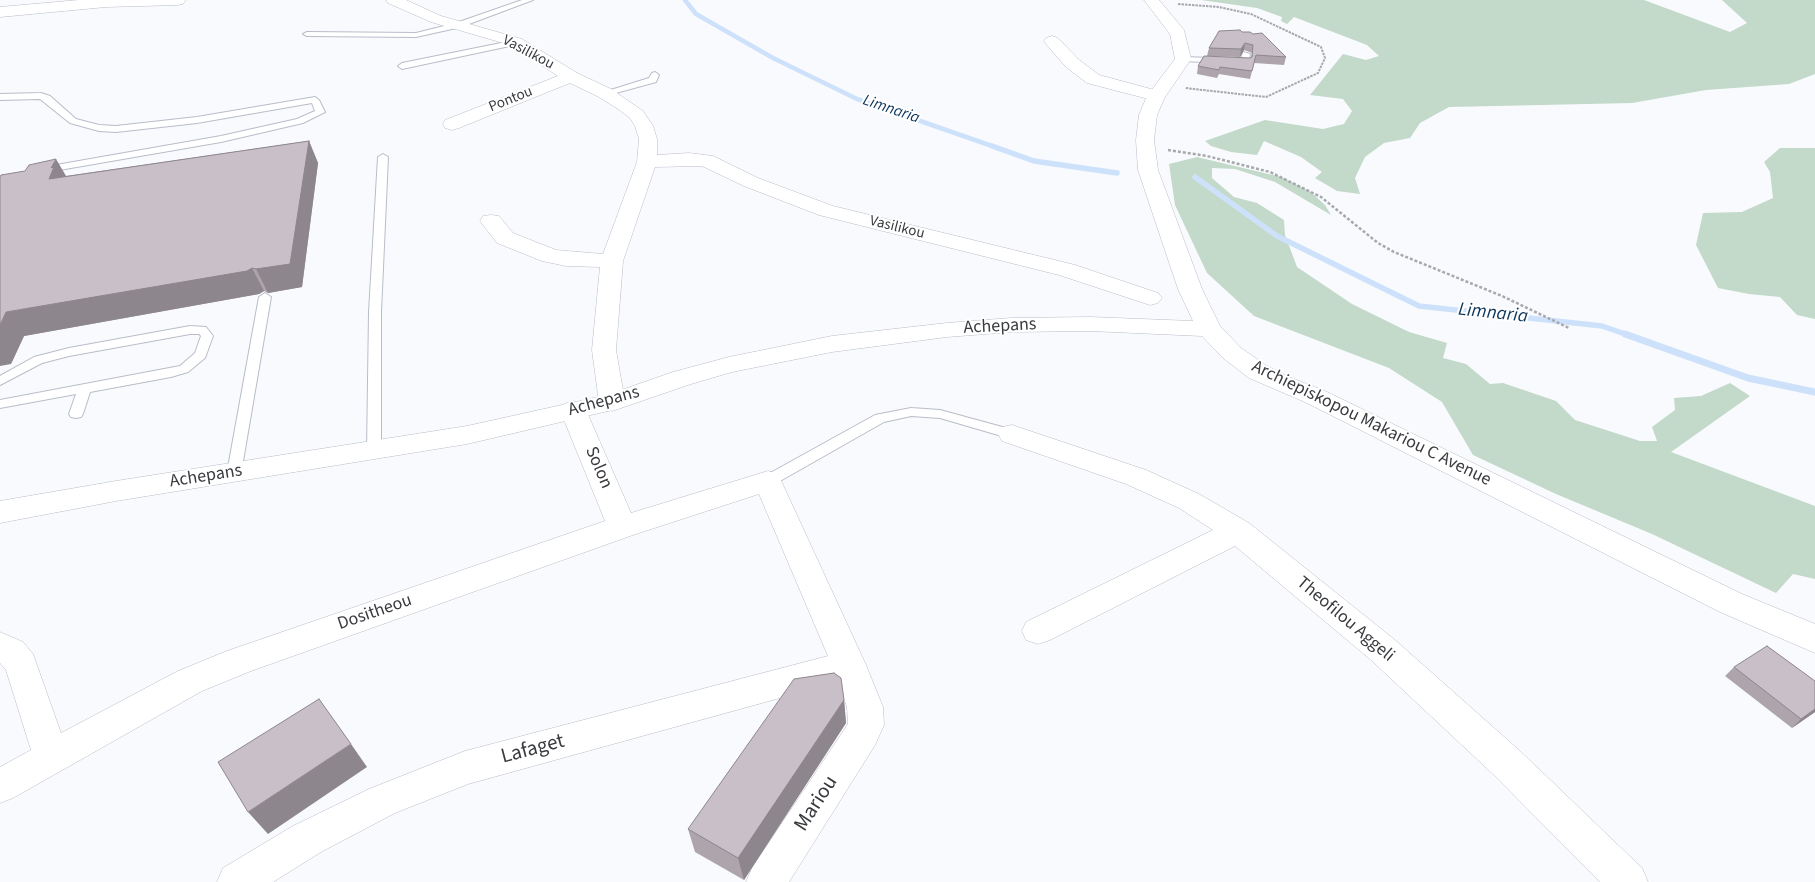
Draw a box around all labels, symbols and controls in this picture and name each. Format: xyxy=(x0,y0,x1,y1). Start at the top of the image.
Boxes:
street label: Vasilikou xyxy=(499,32,557,74)
street label: Pontou xyxy=(486,83,536,117)
water label: Limnaria xyxy=(860,91,922,129)
street label: Vasilikou xyxy=(868,213,926,243)
water label: Limnaria xyxy=(1457,299,1529,329)
street label: Achepans xyxy=(963,314,1037,340)
street label: Archiepiskopou Makariou C Avenue xyxy=(1248,356,1494,492)
street label: Achepans xyxy=(566,382,642,422)
street label: Solon xyxy=(580,444,616,492)
street label: Achepans xyxy=(168,461,244,493)
street label: Theofilou Aggeli xyxy=(1292,573,1398,667)
street label: Dositheou xyxy=(335,590,415,636)
street label: Lafaget xyxy=(498,729,568,771)
street label: Mariou xyxy=(790,772,844,836)

